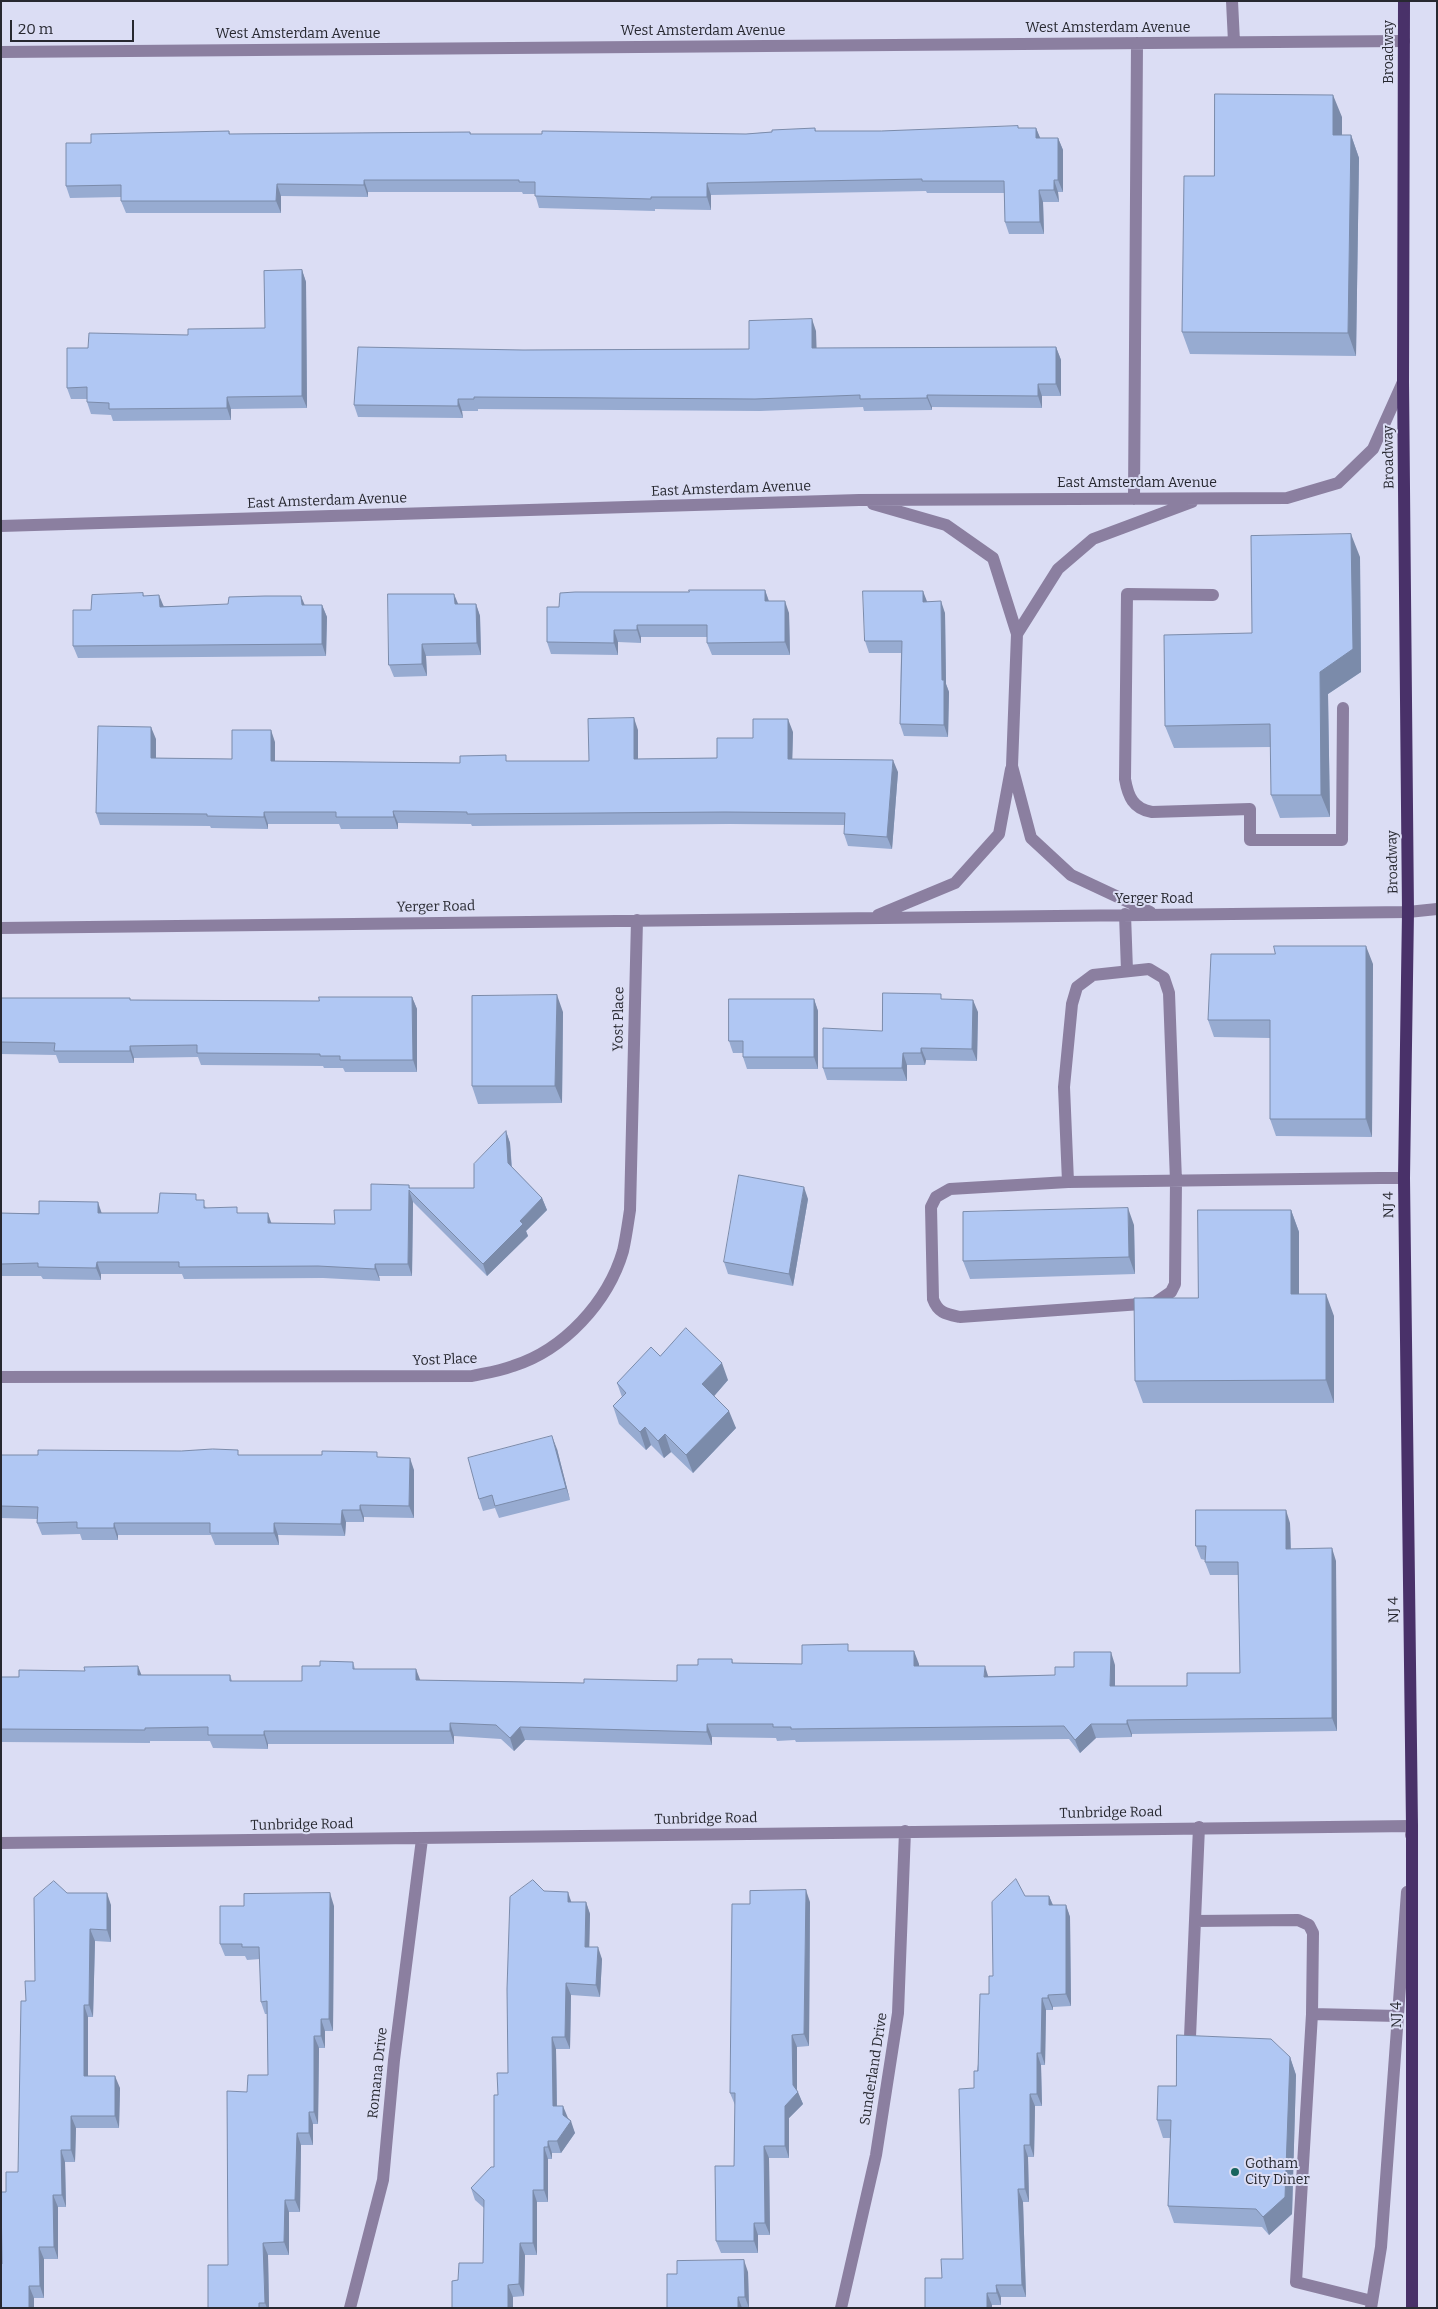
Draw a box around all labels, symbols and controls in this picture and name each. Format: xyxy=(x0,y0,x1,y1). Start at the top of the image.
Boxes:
scale bar xyxy=(12,10,136,42)
text: 20 m xyxy=(18,20,53,38)
street label: West Amsterdam Avenue xyxy=(1026,20,1190,36)
street label: Broadway xyxy=(1381,20,1397,84)
street label: West Amsterdam Avenue xyxy=(621,23,785,39)
street label: West Amsterdam Avenue xyxy=(216,26,380,42)
street label: Broadway xyxy=(1380,425,1398,489)
street label: East Amsterdam Avenue xyxy=(1057,475,1217,491)
street label: East Amsterdam Avenue xyxy=(651,478,811,500)
street label: East Amsterdam Avenue xyxy=(247,490,407,512)
street label: Broadway xyxy=(1384,830,1402,894)
street label: Yerger Road xyxy=(1115,891,1193,907)
street label: Yerger Road xyxy=(397,898,475,916)
street label: Yost Place xyxy=(610,986,628,1052)
street label: NJ 4 xyxy=(1380,1192,1398,1218)
street label: Yost Place xyxy=(412,1350,478,1370)
street label: NJ 4 xyxy=(1385,1597,1403,1623)
street label: Tunbridge Road xyxy=(1059,1804,1163,1822)
street label: Tunbridge Road xyxy=(654,1810,758,1828)
street label: Tunbridge Road xyxy=(250,1816,354,1834)
street label: NJ 4 xyxy=(1389,2002,1405,2028)
street label: Sunderland Drive xyxy=(857,2012,891,2126)
street label: Romana Drive xyxy=(365,2026,391,2120)
place label: Gotham City Diner xyxy=(1245,2156,1310,2188)
marker: Gotham City Diner xyxy=(1229,2166,1241,2178)

